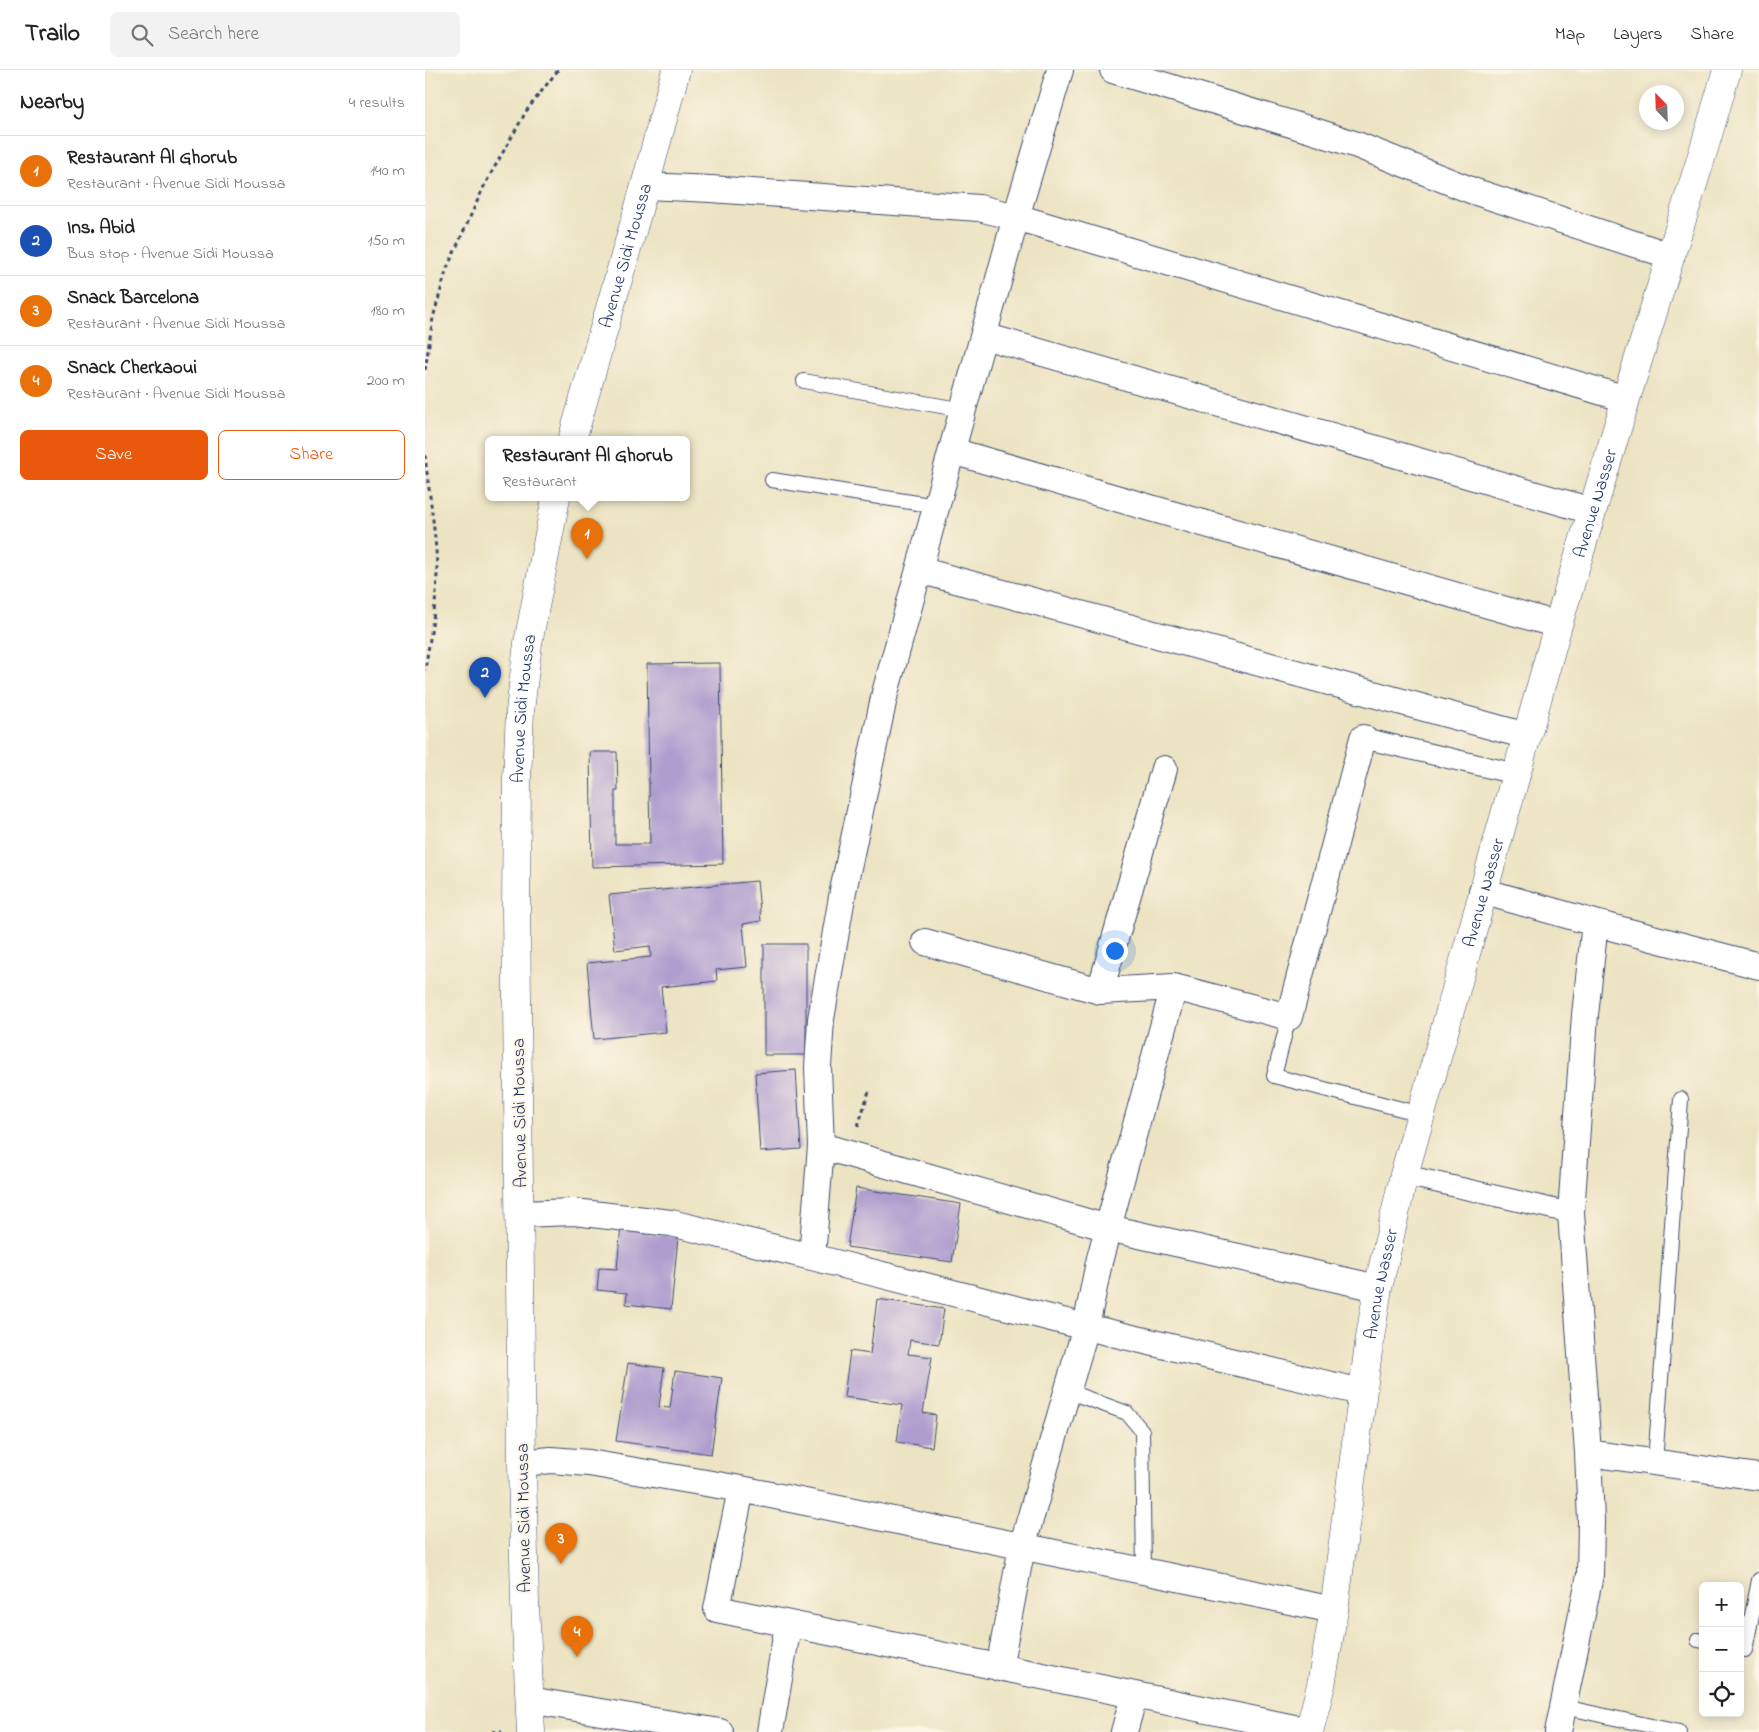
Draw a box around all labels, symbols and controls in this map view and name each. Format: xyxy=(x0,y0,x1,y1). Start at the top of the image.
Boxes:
search box xyxy=(110,12,460,57)
text: Trailo xyxy=(25,17,80,52)
icon: search xyxy=(128,21,156,49)
text: Search here xyxy=(168,21,259,48)
text: Map xyxy=(1555,22,1585,48)
text: Layers xyxy=(1613,22,1663,48)
text: Share xyxy=(1691,22,1734,48)
north arrow xyxy=(1639,85,1684,130)
text: Nearby xyxy=(20,88,84,118)
text: 4 results xyxy=(349,91,405,115)
text: Restaurant Al Ghorub xyxy=(67,145,237,172)
text: 1 xyxy=(33,159,39,183)
text: 140 m xyxy=(370,159,405,183)
text: Restaurant · Avenue Sidi Moussa xyxy=(67,172,285,196)
street label: Avenue Sidi Moussa xyxy=(594,180,660,332)
text: Ins. Abid xyxy=(67,215,135,242)
text: 2 xyxy=(32,229,40,253)
text: 150 m xyxy=(367,229,405,253)
text: Bus stop · Avenue Sidi Moussa xyxy=(67,242,274,266)
text: Snack Barcelona xyxy=(67,285,199,312)
text: 3 xyxy=(33,299,39,323)
text: 180 m xyxy=(371,299,405,323)
text: Restaurant · Avenue Sidi Moussa xyxy=(67,312,285,336)
text: Snack Cherkaoui xyxy=(67,355,197,382)
text: 4 xyxy=(33,369,39,393)
text: 200 m xyxy=(367,369,405,393)
text: Restaurant · Avenue Sidi Moussa xyxy=(67,382,285,406)
button: Save xyxy=(20,430,208,480)
button: Share xyxy=(218,430,405,480)
popup xyxy=(485,436,690,501)
text: Restaurant Al Ghorub xyxy=(503,443,673,470)
street label: Avenue Nasser xyxy=(1568,446,1625,561)
text: Restaurant xyxy=(503,470,577,494)
pin: 1 xyxy=(571,518,603,559)
street label: Avenue Sidi Moussa xyxy=(506,632,544,784)
pin: 2 xyxy=(469,657,501,698)
street label: Avenue Nasser xyxy=(1457,835,1513,951)
your location xyxy=(1102,938,1128,964)
street label: Avenue Sidi Moussa xyxy=(507,1038,535,1188)
street label: Avenue Nasser xyxy=(1359,1226,1406,1342)
street label: Avenue Sidi Moussa xyxy=(511,1443,539,1593)
pin: 3 xyxy=(545,1523,577,1564)
map controls xyxy=(1699,1582,1744,1717)
button: + xyxy=(1699,1582,1744,1627)
pin: 4 xyxy=(561,1616,593,1657)
button: − xyxy=(1699,1627,1744,1672)
button: locate xyxy=(1699,1672,1744,1717)

